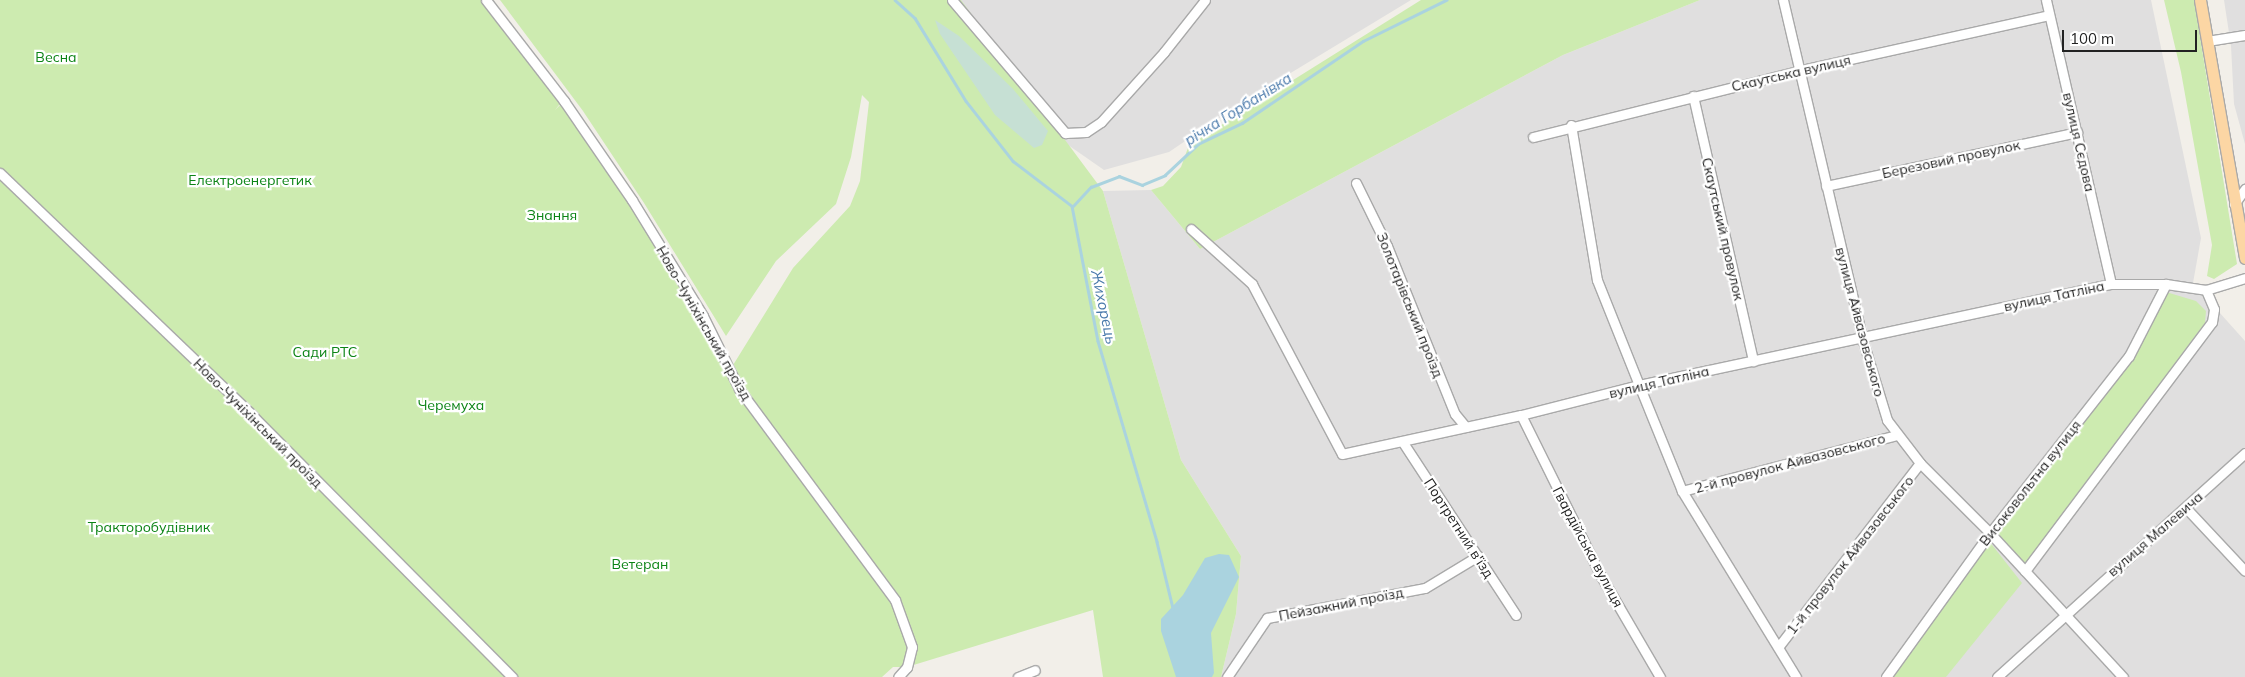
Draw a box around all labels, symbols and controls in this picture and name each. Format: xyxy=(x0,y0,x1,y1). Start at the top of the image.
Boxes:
scale bar xyxy=(2065,20,2200,52)
text: 100 m xyxy=(2070,29,2114,48)
park label: Весна xyxy=(35,49,77,65)
street label: Скаутська вулиця xyxy=(1730,51,1852,95)
water label: річка Горбанівка xyxy=(1181,69,1295,149)
street label: вулиця Сєдова xyxy=(2059,91,2099,193)
street label: Березовий провулок xyxy=(1880,136,2022,182)
street label: Скаутський провулок xyxy=(1698,156,1748,302)
park label: Електроенергетик xyxy=(188,172,312,188)
park label: Знання xyxy=(527,207,577,223)
street label: Золотарівський проїзд xyxy=(1373,230,1447,380)
street label: Ново-Чуніхінський проїзд xyxy=(653,243,755,403)
street label: вулиця Айвазовського xyxy=(1832,245,1888,399)
water label: Жихорець xyxy=(1087,268,1121,346)
street label: вулиця Татліна xyxy=(2002,277,2106,315)
park label: Сади РТС xyxy=(293,344,357,360)
street label: Ново-Чуніхінський проїзд xyxy=(190,355,326,491)
street label: вулиця Татліна xyxy=(1607,362,1711,402)
park label: Черемуха xyxy=(418,397,484,413)
street label: Високовольтна вулиця xyxy=(1976,417,2084,549)
street label: 2-й провулок Айвазовського xyxy=(1693,429,1887,497)
street label: 1-й провулок Айвазовського xyxy=(1783,472,1917,638)
street label: Портретний в'їзд xyxy=(1421,475,1497,581)
street label: Гвардійська вулиця xyxy=(1549,484,1627,610)
street label: вулиця Малевича xyxy=(2104,488,2206,580)
park label: Тракторобудівник xyxy=(88,519,210,535)
park label: Ветеран xyxy=(612,556,668,572)
street label: Пейзажний проїзд xyxy=(1277,584,1405,624)

